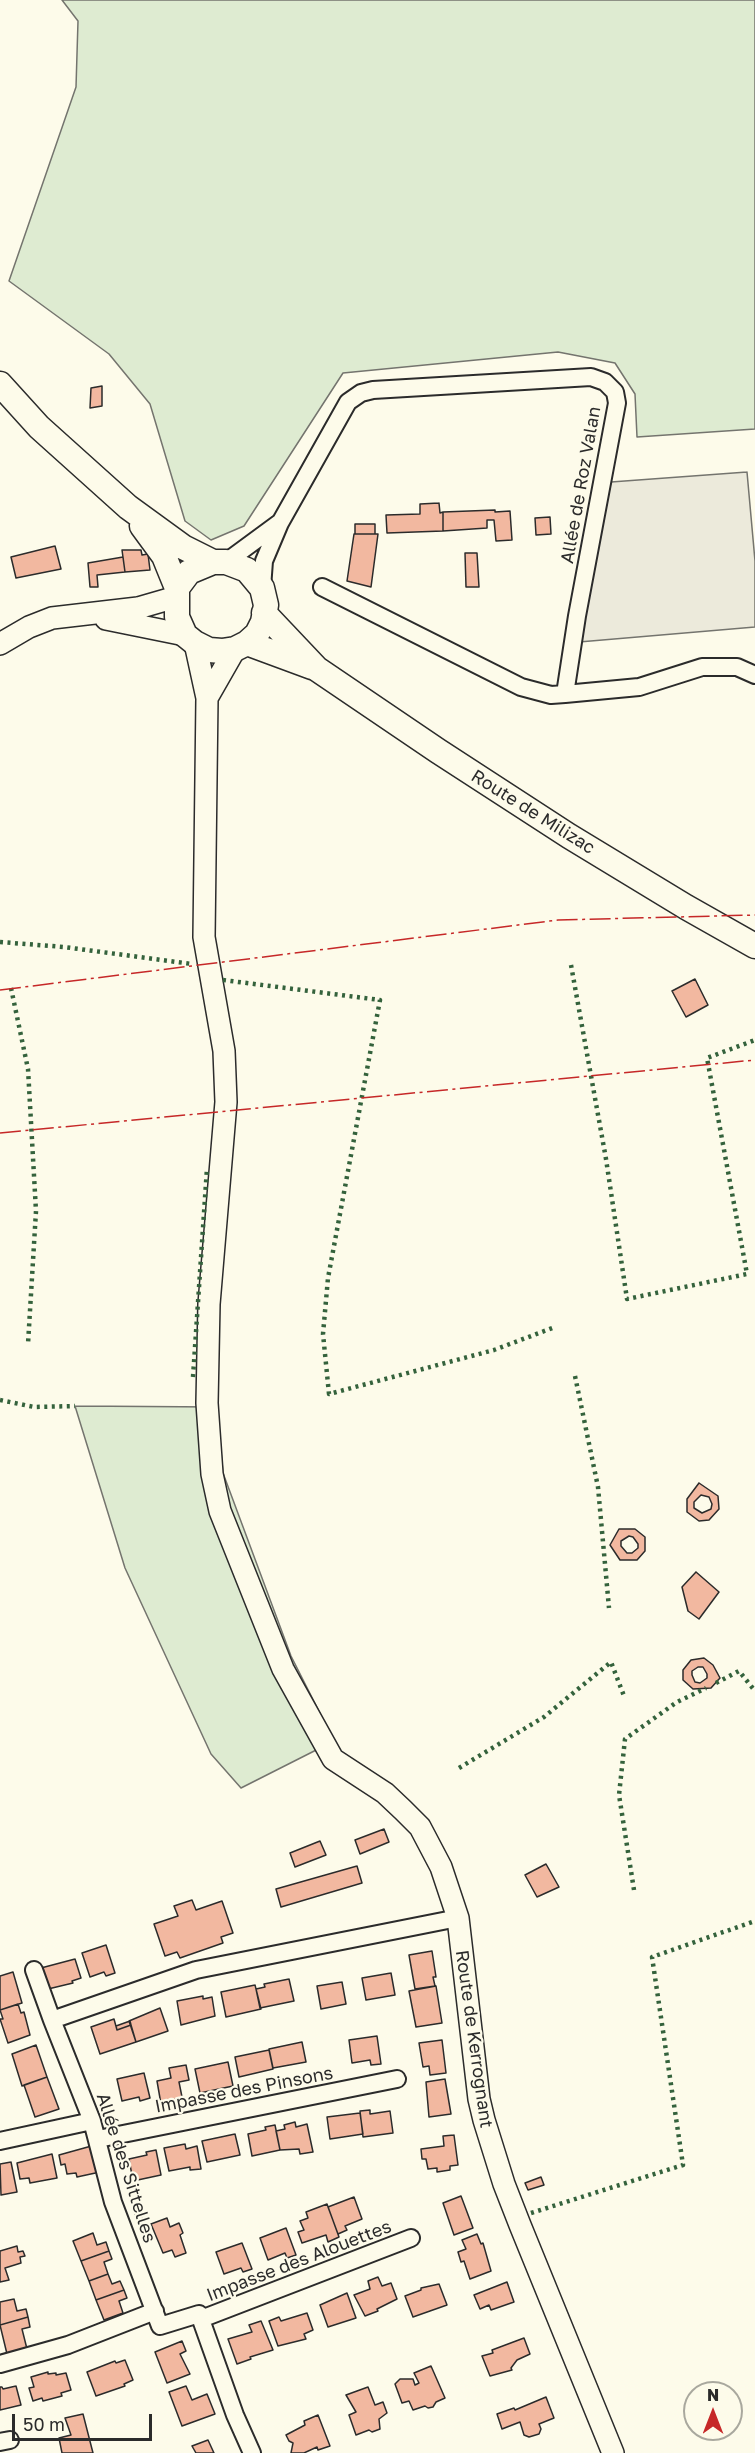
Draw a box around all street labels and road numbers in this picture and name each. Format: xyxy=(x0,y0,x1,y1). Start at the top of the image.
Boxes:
street label: Allée de Roz Valan xyxy=(557,405,605,565)
street label: Route de Milizac xyxy=(467,765,599,859)
street label: Route de Kerrognant xyxy=(451,1949,497,2129)
street label: Impasse des Pinsons xyxy=(153,2062,335,2118)
street label: Allée des Sittelles xyxy=(92,2090,160,2246)
street label: Impasse des Alouettes xyxy=(204,2216,394,2306)

